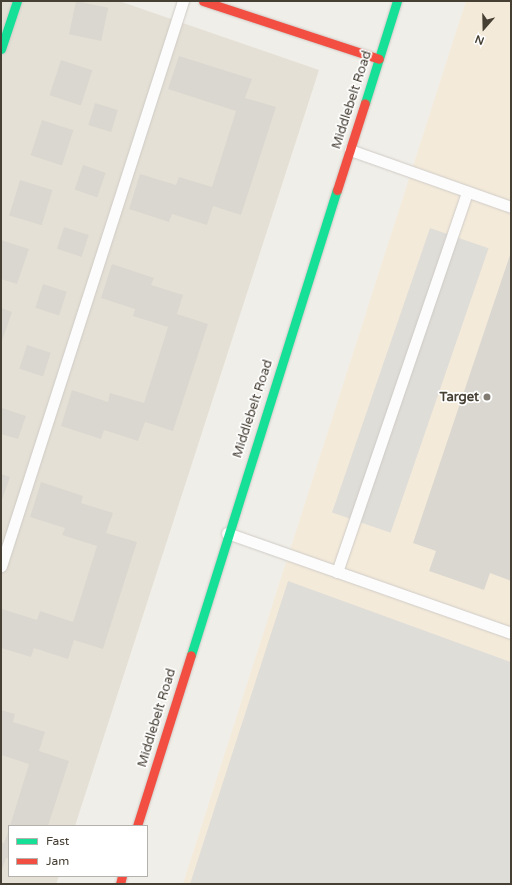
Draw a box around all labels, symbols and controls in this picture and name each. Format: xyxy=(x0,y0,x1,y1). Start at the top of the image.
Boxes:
north arrow xyxy=(464,8,504,48)
text: N xyxy=(473,32,486,47)
street label: Middlebelt Road xyxy=(329,49,375,151)
street label: Middlebelt Road xyxy=(230,358,276,460)
place label: Target xyxy=(440,389,479,405)
marker: Target xyxy=(482,392,492,402)
street label: Middlebelt Road xyxy=(135,667,179,769)
legend xyxy=(8,825,148,877)
text: Fast xyxy=(46,834,69,848)
text: Jam xyxy=(46,854,69,868)

